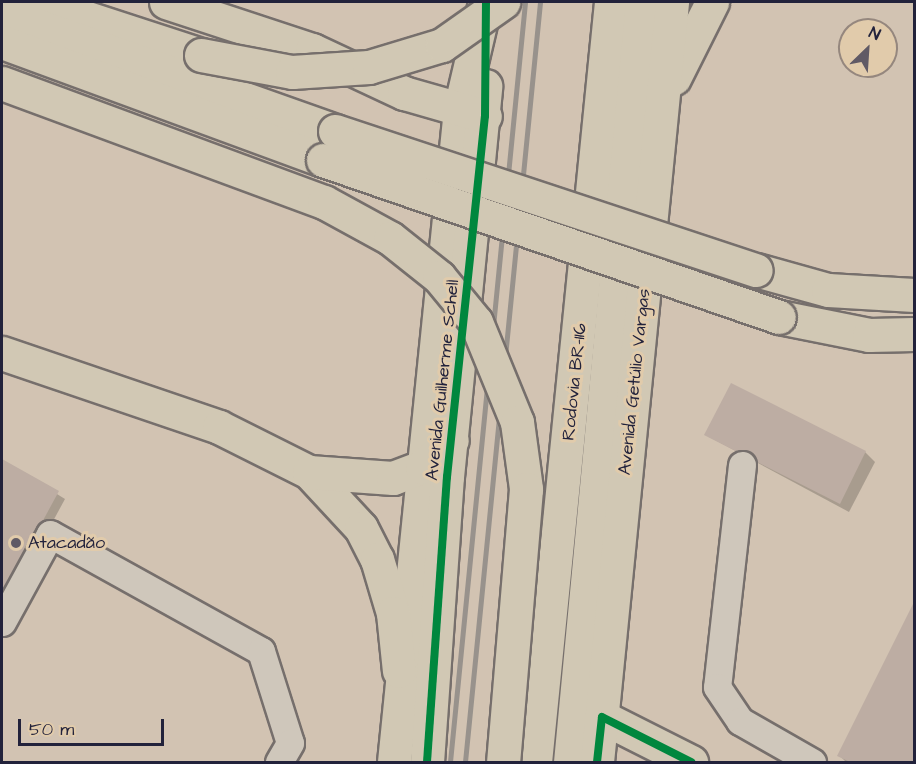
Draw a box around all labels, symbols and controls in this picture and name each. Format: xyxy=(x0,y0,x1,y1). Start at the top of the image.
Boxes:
north arrow xyxy=(838,18,898,78)
text: N xyxy=(866,21,884,46)
street label: Avenida Guilherme Schell xyxy=(422,278,464,482)
street label: Avenida Getúlio Vargas xyxy=(614,288,656,476)
street label: Rodovia BR-116 xyxy=(558,322,592,442)
place label: Atacadão xyxy=(28,532,105,554)
marker: Atacadão xyxy=(9,536,23,550)
scale bar xyxy=(21,707,166,745)
text: 50 m xyxy=(29,717,74,742)

